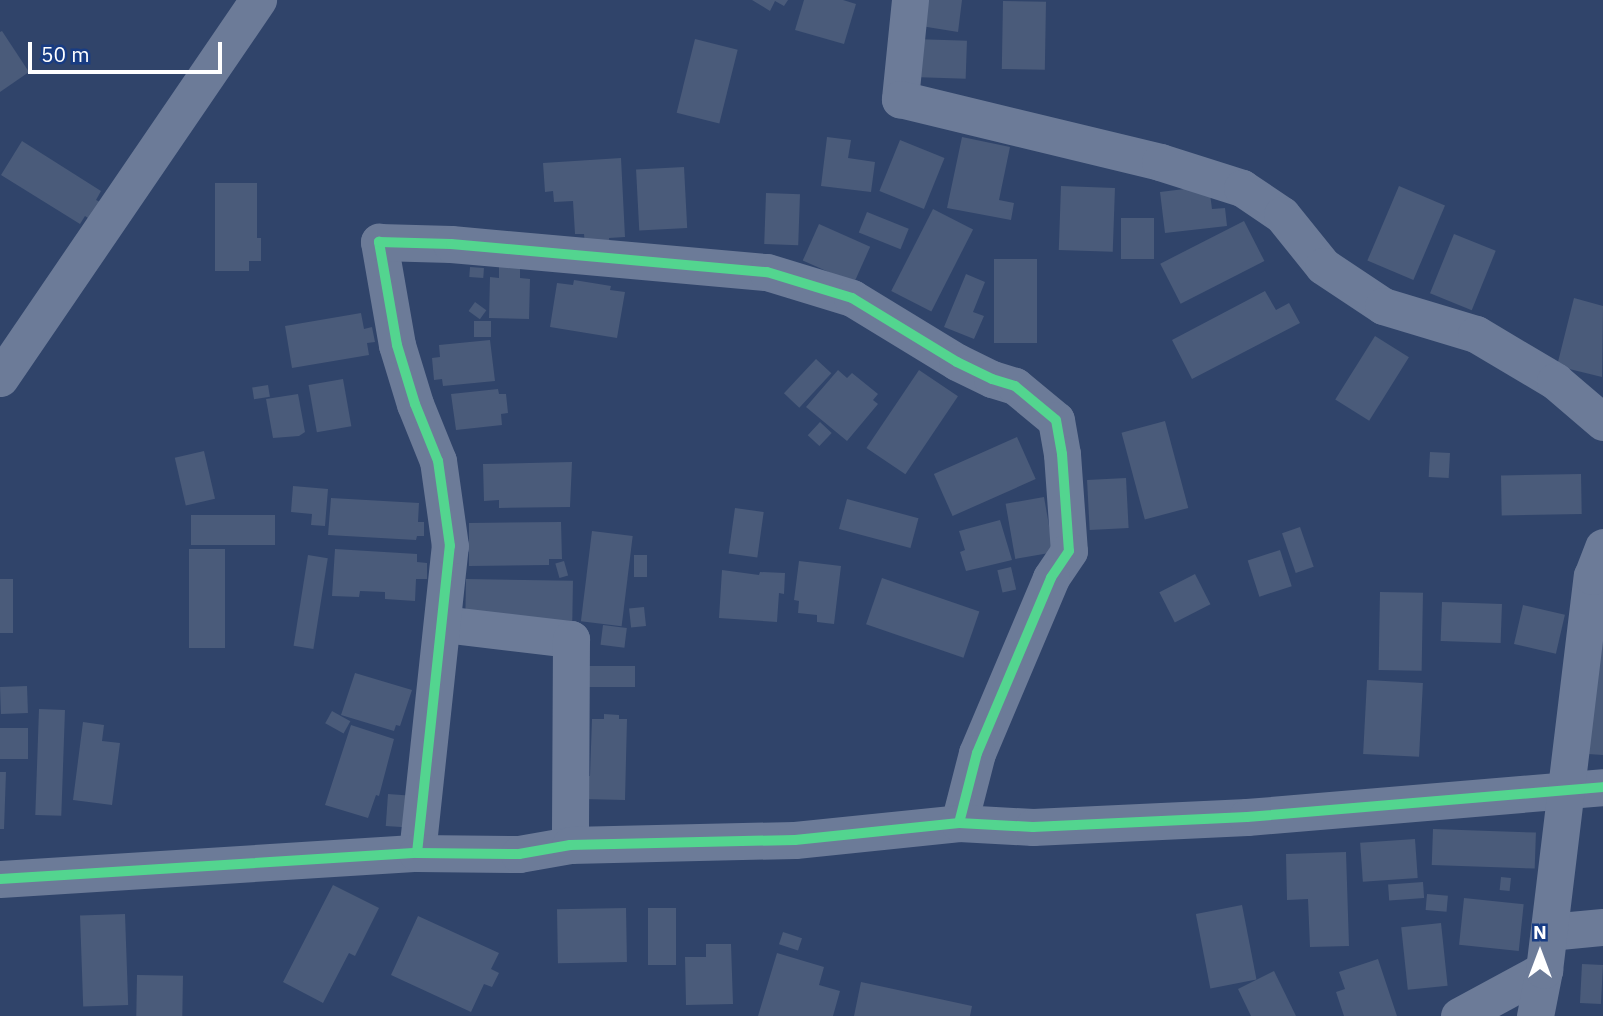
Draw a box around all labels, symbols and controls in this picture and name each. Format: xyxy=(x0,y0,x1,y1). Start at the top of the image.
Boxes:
scale bar xyxy=(32,28,226,72)
text: 50 m xyxy=(41,40,90,68)
north arrow xyxy=(1505,918,1575,988)
text: N xyxy=(1533,920,1547,944)

